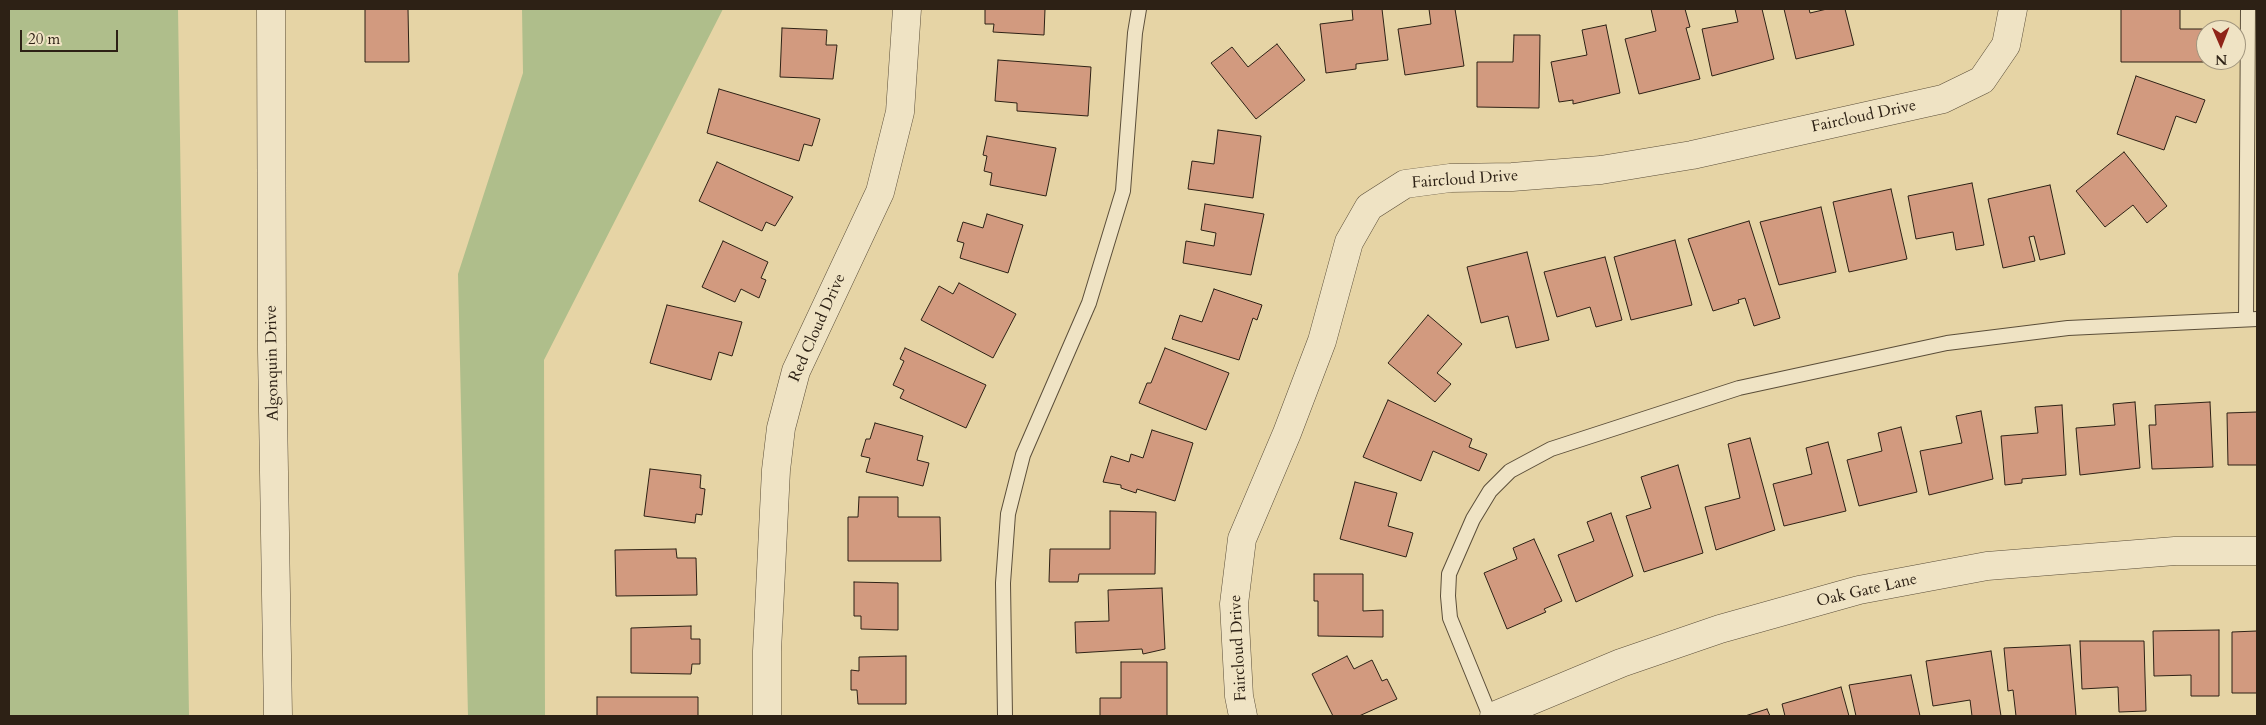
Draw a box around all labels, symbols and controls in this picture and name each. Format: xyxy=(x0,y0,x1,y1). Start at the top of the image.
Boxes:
scale bar xyxy=(22,20,120,52)
north arrow xyxy=(2196,20,2246,70)
text: 20 m xyxy=(28,29,60,49)
text: N xyxy=(2215,50,2227,69)
street label: Faircloud Drive xyxy=(1810,97,1918,137)
street label: Faircloud Drive xyxy=(1411,167,1519,193)
street label: Red Cloud Drive xyxy=(786,271,850,385)
street label: Algonquin Drive xyxy=(262,305,284,421)
street label: Oak Gate Lane xyxy=(1815,570,1919,612)
street label: Faircloud Drive xyxy=(1227,594,1251,702)

